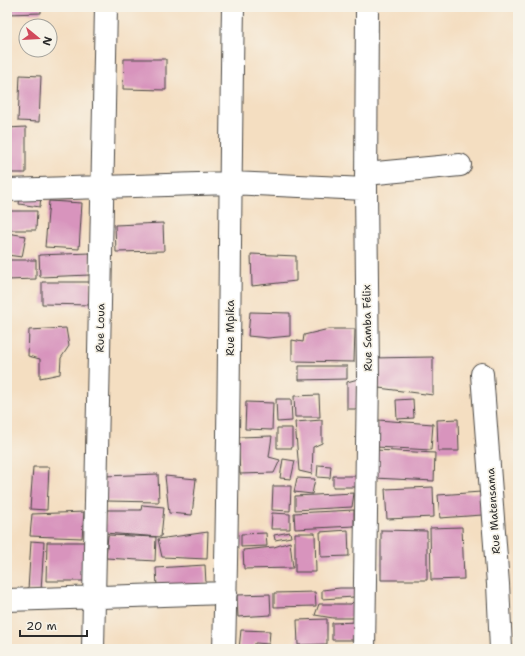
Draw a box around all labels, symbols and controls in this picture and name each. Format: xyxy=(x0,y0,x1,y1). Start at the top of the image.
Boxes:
north arrow xyxy=(18,18,58,58)
text: N xyxy=(38,34,56,48)
street label: Rue Samba Félix xyxy=(359,284,376,372)
street label: Rue Mpika xyxy=(223,300,238,356)
street label: Rue Loua xyxy=(93,303,108,353)
street label: Rue Matensama xyxy=(483,467,504,555)
scale bar xyxy=(20,612,87,638)
text: 20 m xyxy=(26,618,57,634)

